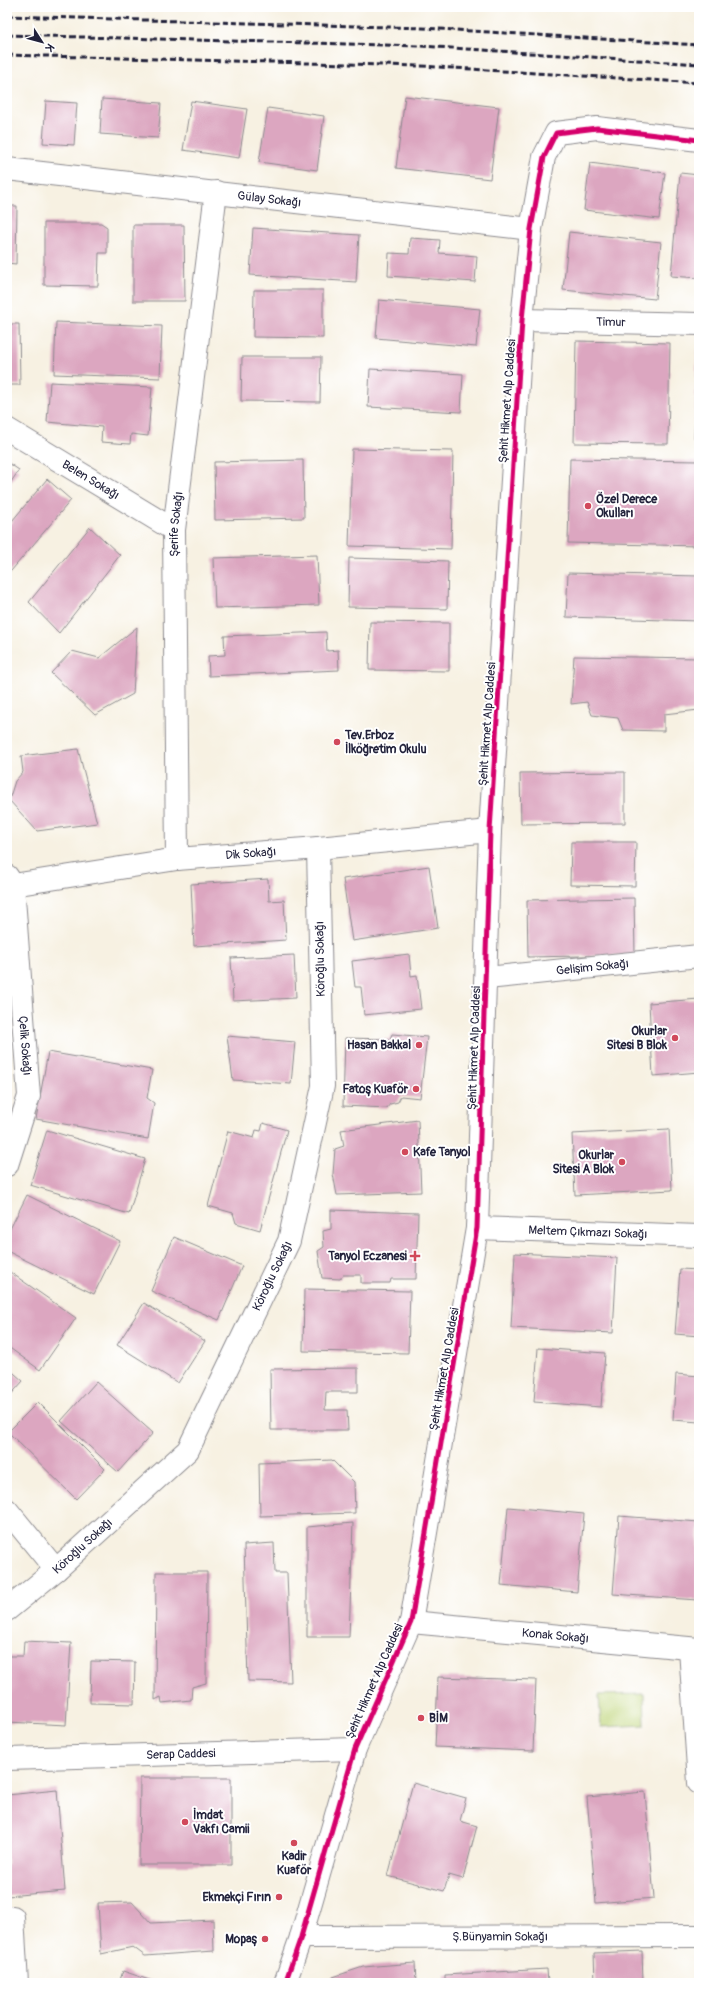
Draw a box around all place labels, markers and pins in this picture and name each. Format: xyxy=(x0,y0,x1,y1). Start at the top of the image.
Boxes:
place label: Özel Derece Okulları xyxy=(596,491,658,521)
marker: Özel Derece Okulları xyxy=(583,501,593,511)
place label: Tev.Erboz İlköğretim Okulu xyxy=(344,728,427,757)
marker: Tev.Erboz İlköğretim Okulu xyxy=(332,737,342,747)
place label: Okurlar Sitesi B Blok xyxy=(607,1024,668,1053)
marker: Okurlar Sitesi B Blok xyxy=(670,1033,680,1043)
place label: Hasan Bakkal xyxy=(347,1038,411,1053)
marker: Hasan Bakkal xyxy=(414,1040,424,1050)
place label: Fatoş Kuaför xyxy=(342,1082,409,1097)
marker: Fatoş Kuaför xyxy=(411,1084,421,1094)
place label: Kafe Tanyol xyxy=(413,1145,471,1160)
marker: Kafe Tanyol xyxy=(400,1147,410,1157)
place label: Okurlar Sitesi A Blok xyxy=(553,1148,615,1177)
marker: Okurlar Sitesi A Blok xyxy=(617,1157,627,1167)
place label: Tanyol Eczanesi xyxy=(327,1249,407,1264)
marker: Tanyol Eczanesi xyxy=(410,1251,420,1261)
place label: BİM xyxy=(429,1710,448,1726)
marker: BİM xyxy=(416,1713,426,1723)
place label: İmdat Vakfı Camii xyxy=(193,1807,249,1837)
marker: İmdat Vakfı Camii xyxy=(180,1817,190,1827)
marker: Kadir Kuaför xyxy=(289,1838,299,1848)
place label: Kadir Kuaför xyxy=(277,1849,312,1878)
place label: Ekmekçi Fırın xyxy=(202,1890,271,1905)
marker: Ekmekçi Fırın xyxy=(274,1892,284,1902)
place label: Mopaş xyxy=(225,1932,258,1947)
marker: Mopaş xyxy=(260,1934,270,1944)

